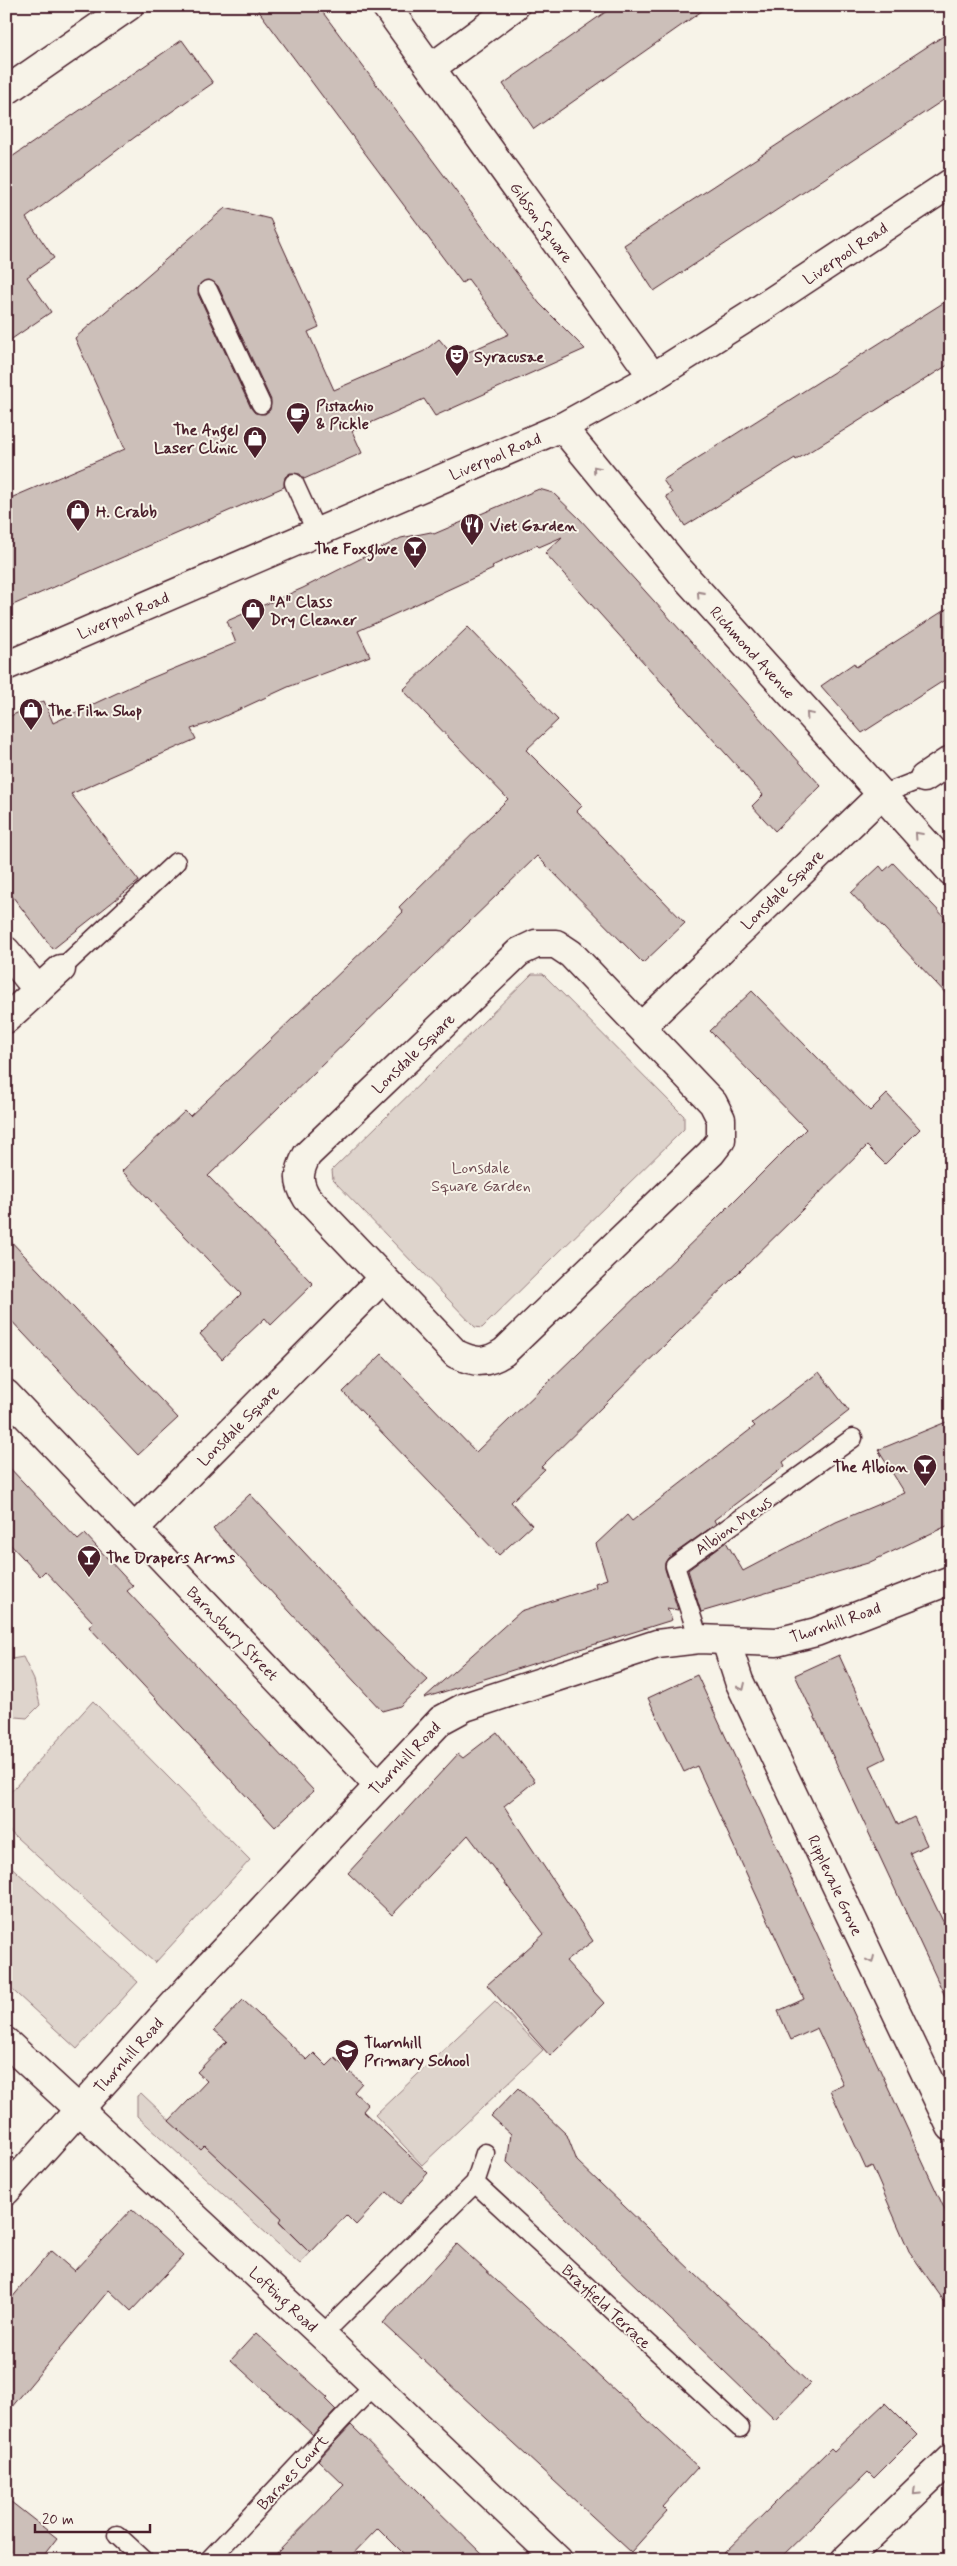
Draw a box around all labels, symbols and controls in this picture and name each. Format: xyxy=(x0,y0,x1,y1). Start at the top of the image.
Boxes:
street label: Gibson Square xyxy=(504,178,578,268)
street label: Liverpool Road xyxy=(799,218,892,290)
theatre icon: Syracusae xyxy=(444,343,470,377)
place label: Syracusae xyxy=(474,347,544,368)
place label: Pistachio & Pickle xyxy=(316,396,374,435)
cafe icon: Pistachio & Pickle xyxy=(285,401,311,435)
place label: The Angel Laser Clinic xyxy=(154,420,239,459)
shop icon: The Angel Laser Clinic xyxy=(242,425,268,459)
street label: Liverpool Road xyxy=(447,429,545,486)
one-way arrow xyxy=(593,466,601,475)
shop icon: H. Crabb xyxy=(65,498,91,532)
place label: H. Crabb xyxy=(96,502,157,523)
restaurant icon: Viet Garden xyxy=(459,512,485,546)
place label: Viet Garden xyxy=(490,516,577,537)
bar icon: The Foxglove xyxy=(402,535,428,569)
place label: The Foxglove xyxy=(314,539,398,562)
street label: Liverpool Road xyxy=(75,588,173,645)
one-way arrow xyxy=(697,590,706,599)
place label: "A" Class Dry Cleaner xyxy=(270,592,357,631)
shop icon: "A" Class Dry Cleaner xyxy=(240,597,266,631)
street label: Richmond Avenue xyxy=(705,602,799,704)
shop icon: The Film Shop xyxy=(18,697,44,731)
place label: The Film Shop xyxy=(48,701,142,722)
one-way arrow xyxy=(806,711,815,720)
one-way arrow xyxy=(915,832,924,841)
street label: Lonsdale Square xyxy=(737,845,829,935)
street label: Lonsdale Square xyxy=(368,1009,460,1099)
park label: Lonsdale Square Garden xyxy=(431,1158,531,1197)
street label: Lonsdale Square xyxy=(194,1380,285,1472)
bar icon: The Albion xyxy=(912,1453,938,1487)
place label: The Albion xyxy=(833,1457,908,1478)
street label: Albion Mews xyxy=(691,1492,776,1560)
bar icon: The Drapers Arms xyxy=(76,1544,102,1578)
place label: The Drapers Arms xyxy=(106,1548,236,1569)
street label: Barnsbury Street xyxy=(181,1582,282,1686)
street label: Thornhill Road xyxy=(787,1598,884,1649)
one-way arrow xyxy=(736,1682,746,1691)
street label: Thornhill Road xyxy=(365,1718,446,1800)
street label: Ripplevale Grove xyxy=(802,1832,867,1939)
one-way arrow xyxy=(865,1955,876,1964)
street label: Thornhill Road xyxy=(90,2014,169,2098)
place label: Thornhill Primary School xyxy=(364,2033,470,2072)
school or university icon: Thornhill Primary School xyxy=(334,2038,360,2072)
street label: Brayfield Terrace xyxy=(557,2260,656,2354)
street label: Lofting Road xyxy=(243,2263,322,2338)
street label: Barnes Court xyxy=(253,2430,334,2515)
one-way arrow xyxy=(912,2486,921,2495)
scale bar xyxy=(35,2501,150,2533)
text: 20 m xyxy=(42,2510,74,2530)

